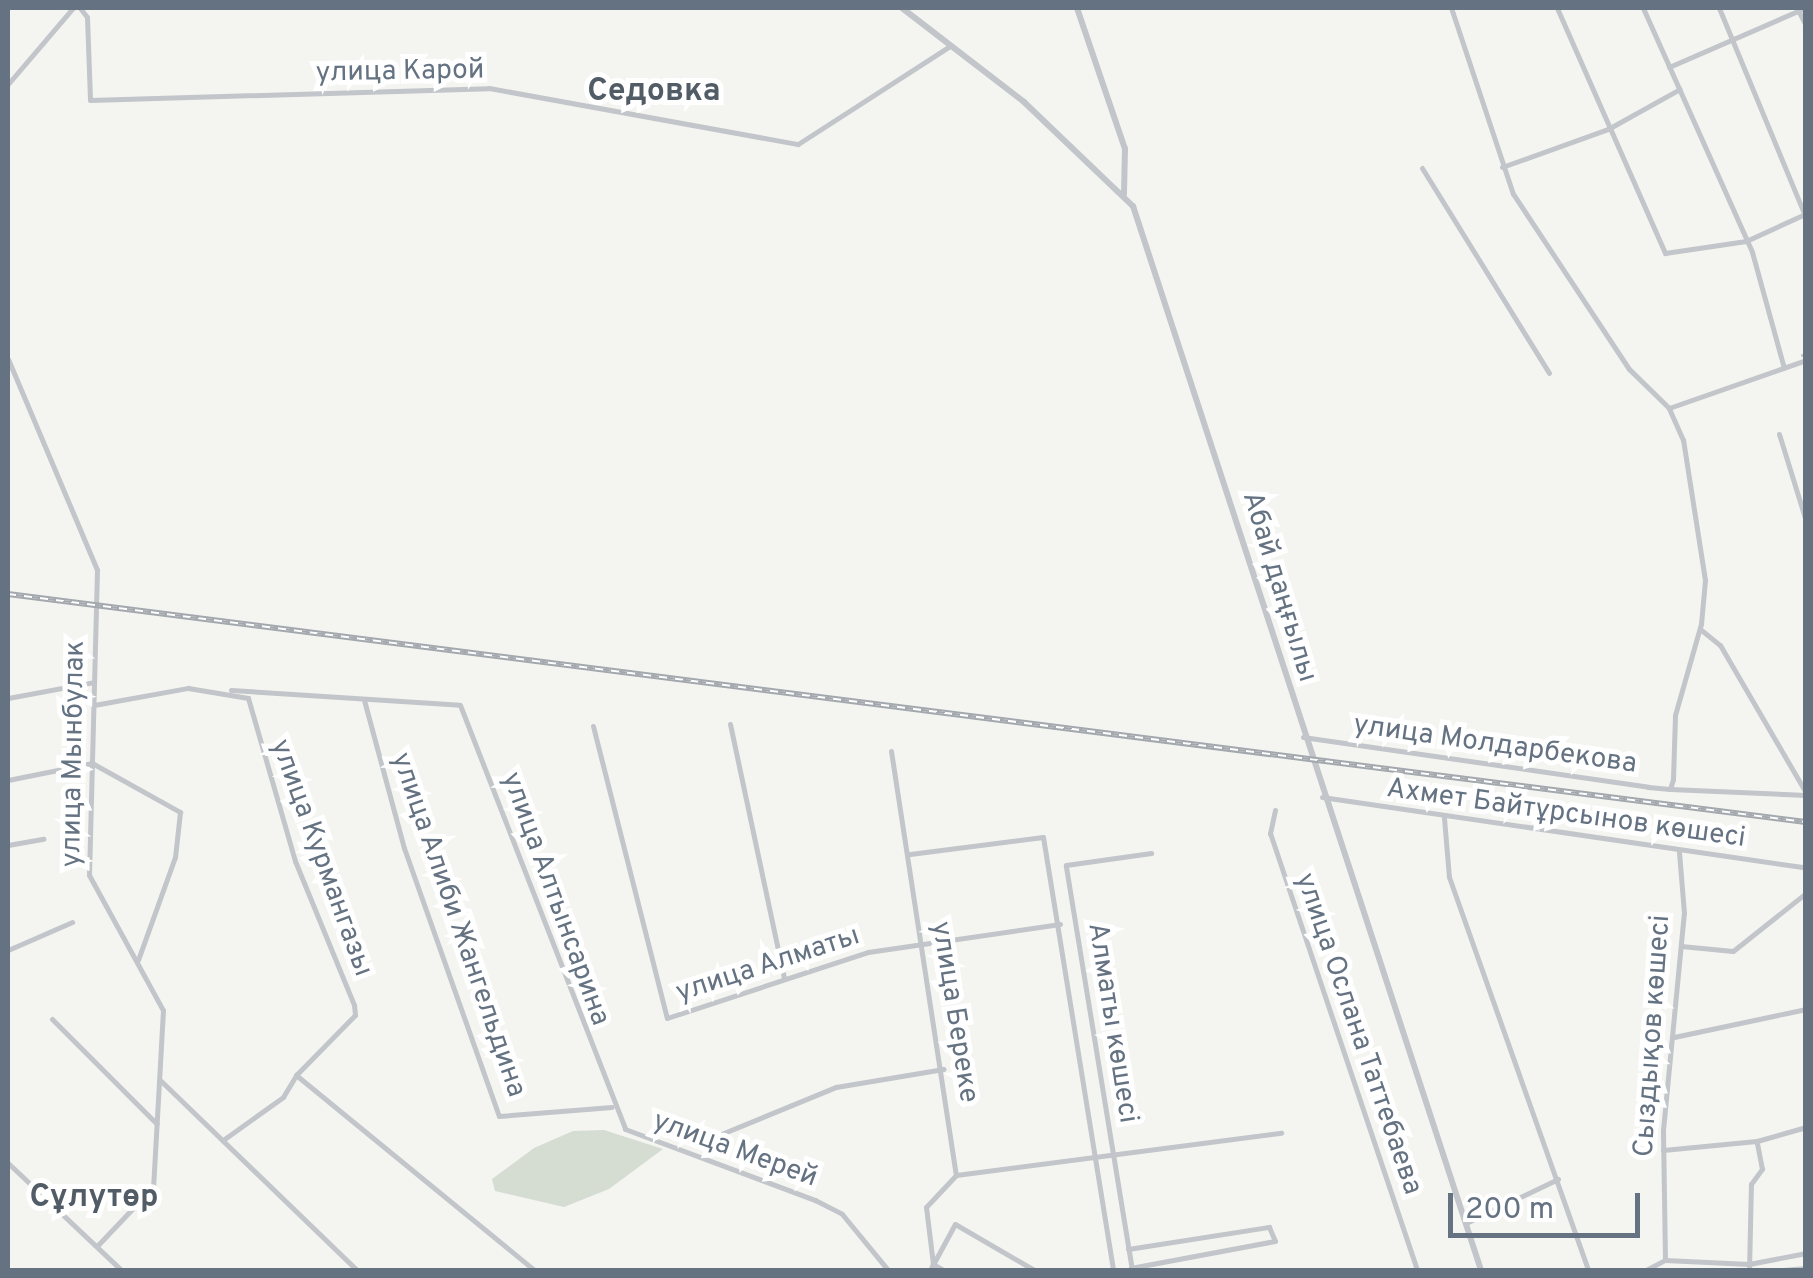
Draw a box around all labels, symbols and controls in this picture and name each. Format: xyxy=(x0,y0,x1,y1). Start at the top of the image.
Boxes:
street label: улица Карой xyxy=(315,54,485,90)
district label: Седовка xyxy=(587,73,721,111)
street label: Абай даңғылы xyxy=(1234,488,1324,686)
street label: улица Мынбулак xyxy=(55,640,93,868)
street label: улица Молдарбекова xyxy=(1351,708,1639,782)
street label: улица Курмангазы xyxy=(263,735,379,981)
street label: улица Алиби Жангельдина xyxy=(383,748,533,1102)
street label: улица Алтынсарина xyxy=(493,767,617,1031)
street label: Ахмет Байтұрсынов көшесі xyxy=(1384,772,1748,856)
street label: улица Ослана Таттебаева xyxy=(1287,868,1429,1200)
street label: Сыздықов көшесі xyxy=(1628,914,1678,1158)
street label: улица Алматы xyxy=(671,919,865,1011)
street label: улица Береке xyxy=(923,919,985,1105)
street label: Алматы көшесі xyxy=(1080,920,1144,1126)
street label: улица Мерей xyxy=(648,1105,822,1195)
scale bar xyxy=(1453,1173,1646,1235)
district label: Сұлутөр xyxy=(29,1179,159,1217)
text: 200 m xyxy=(1465,1192,1554,1229)

